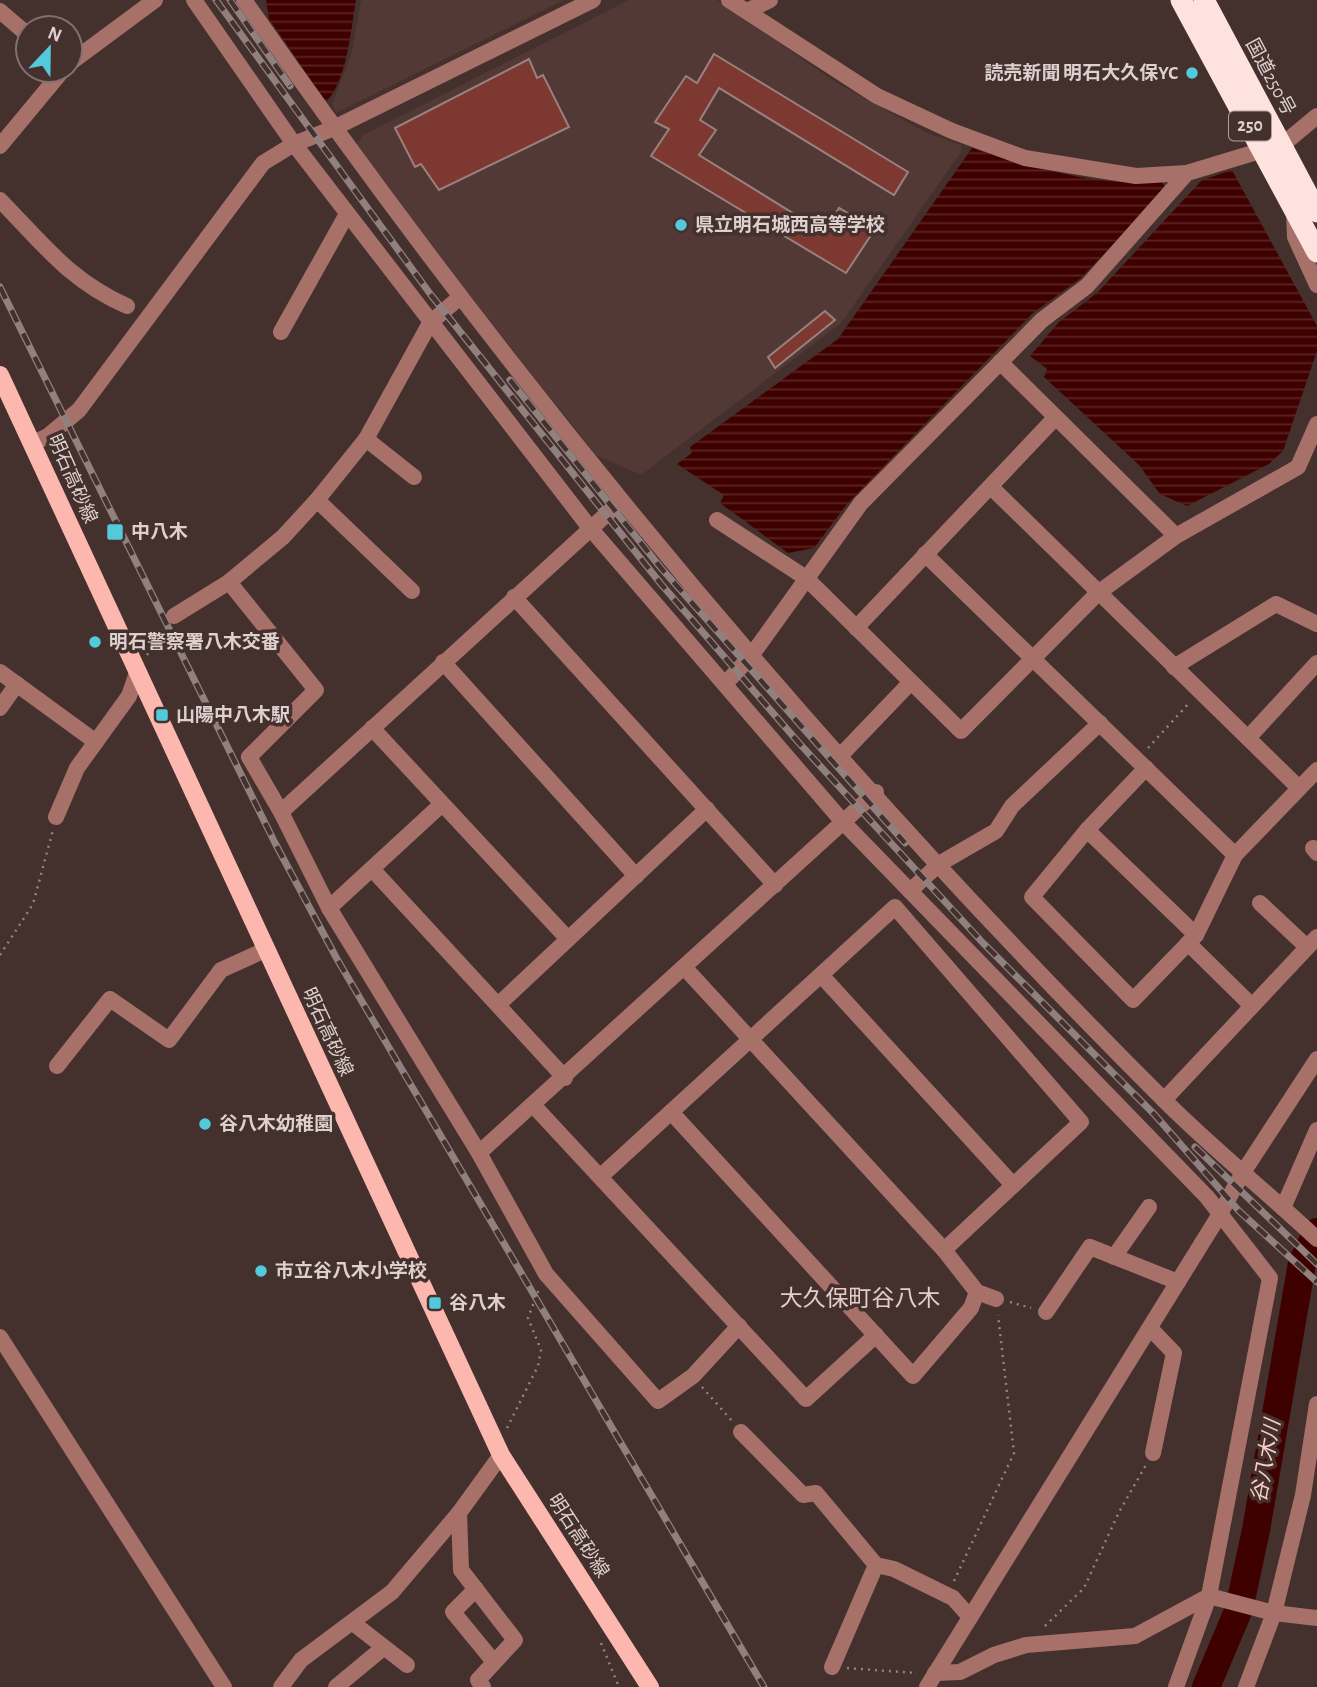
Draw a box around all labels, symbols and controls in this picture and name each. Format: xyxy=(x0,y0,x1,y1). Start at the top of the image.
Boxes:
north arrow xyxy=(14,14,84,84)
text: N xyxy=(45,23,64,46)
street label: 国道250号 xyxy=(1242,35,1299,118)
place label: 読売新聞 明石大久保YC xyxy=(984,62,1178,83)
marker: 読売新聞 明石大久保YC xyxy=(1184,65,1200,81)
road number: 250 xyxy=(1229,112,1271,140)
place label: 県立明石城西高等学校 xyxy=(695,214,885,235)
marker: 県立明石城西高等学校 xyxy=(673,217,689,233)
street label: 明石高砂線 xyxy=(44,431,101,526)
marker: 中八木 xyxy=(105,522,125,542)
place label: 中八木 xyxy=(131,522,188,542)
place label: 明石警察署八木交番 xyxy=(109,631,280,652)
marker: 明石警察署八木交番 xyxy=(87,634,103,650)
place label: 山陽中八木駅 xyxy=(176,705,290,725)
marker: 山陽中八木駅 xyxy=(154,707,170,723)
street label: 明石高砂線 xyxy=(298,985,357,1079)
place label: 谷八木幼稚園 xyxy=(219,1113,333,1134)
marker: 谷八木幼稚園 xyxy=(197,1116,213,1132)
place label: 市立谷八木小学校 xyxy=(275,1260,427,1281)
marker: 市立谷八木小学校 xyxy=(253,1263,269,1279)
district label: 大久保町谷八木 xyxy=(780,1286,941,1311)
place label: 谷八木 xyxy=(449,1293,506,1313)
marker: 谷八木 xyxy=(427,1295,443,1311)
water label: 谷八木川 xyxy=(1247,1416,1284,1504)
street label: 明石高砂線 xyxy=(544,1490,613,1581)

